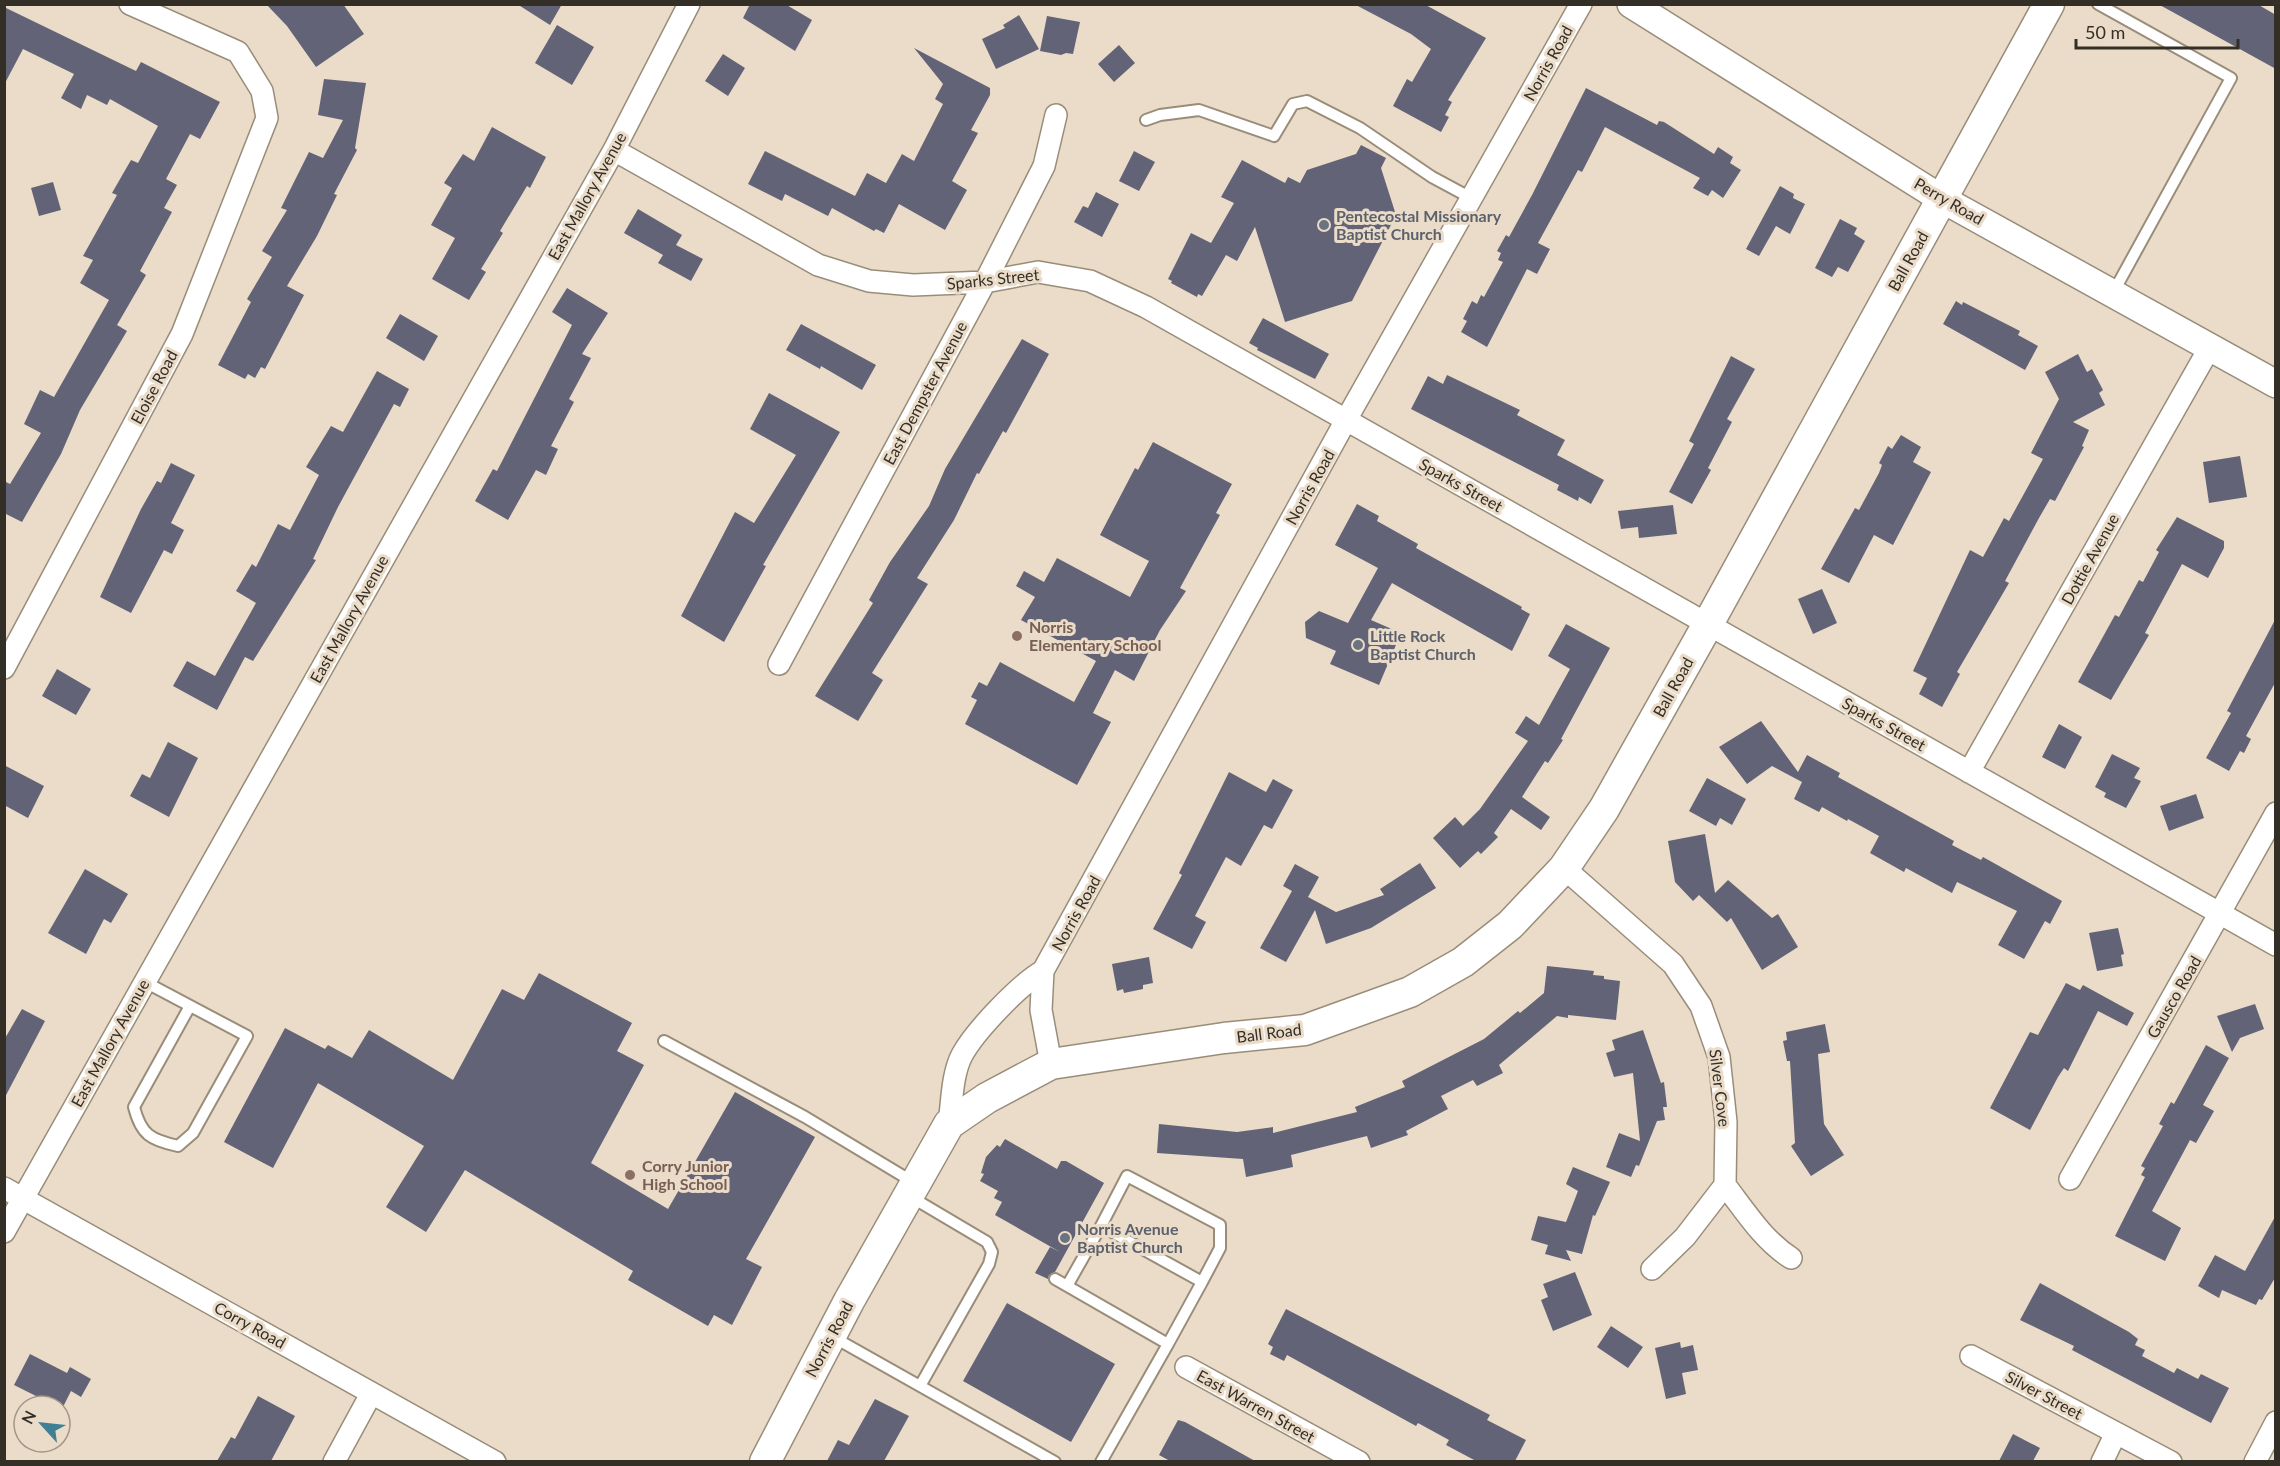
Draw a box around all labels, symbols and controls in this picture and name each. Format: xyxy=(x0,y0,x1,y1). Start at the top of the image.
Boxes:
scale bar xyxy=(2076,12,2238,50)
text: 50 m xyxy=(2085,21,2125,43)
street label: Norris Road xyxy=(1519,22,1576,104)
street label: East Mallory Avenue xyxy=(544,129,630,263)
street label: Perry Road xyxy=(1911,173,1987,228)
place label: Pentecostal Missionary Baptist Church xyxy=(1336,206,1502,243)
marker: Pentecostal Missionary Baptist Church xyxy=(1317,218,1331,232)
street label: Ball Road xyxy=(1883,228,1932,294)
street label: Sparks Street xyxy=(946,264,1040,293)
street label: East Dempster Avenue xyxy=(879,318,970,468)
street label: Eloise Road xyxy=(126,347,181,427)
street label: Norris Road xyxy=(1281,446,1338,528)
street label: Sparks Street xyxy=(1416,454,1507,515)
street label: Dottie Avenue xyxy=(2057,510,2122,607)
street label: East Mallory Avenue xyxy=(306,552,392,686)
place label: Norris Elementary School xyxy=(1029,617,1161,654)
place label: Little Rock Baptist Church xyxy=(1370,626,1476,663)
marker: Norris Elementary School xyxy=(1010,629,1024,643)
marker: Little Rock Baptist Church xyxy=(1351,638,1365,652)
street label: Ball Road xyxy=(1648,654,1697,720)
street label: Sparks Street xyxy=(1839,693,1930,754)
street label: Norris Road xyxy=(1047,872,1104,954)
street label: Gausco Road xyxy=(2142,952,2205,1041)
street label: East Mallory Avenue xyxy=(67,976,153,1110)
street label: Ball Road xyxy=(1235,1019,1303,1046)
street label: Silver Cove xyxy=(1706,1048,1735,1128)
place label: Corry Junior High School xyxy=(642,1156,729,1193)
marker: Corry Junior High School xyxy=(623,1168,637,1182)
place label: Norris Avenue Baptist Church xyxy=(1077,1219,1183,1256)
marker: Norris Avenue Baptist Church xyxy=(1058,1231,1072,1245)
street label: Corry Road xyxy=(211,1297,289,1352)
street label: Norris Road xyxy=(801,1298,856,1380)
street label: East Warren Street xyxy=(1194,1365,1319,1446)
street label: Silver Street xyxy=(2003,1366,2086,1423)
north arrow xyxy=(12,1394,72,1454)
text: N xyxy=(17,1407,39,1427)

